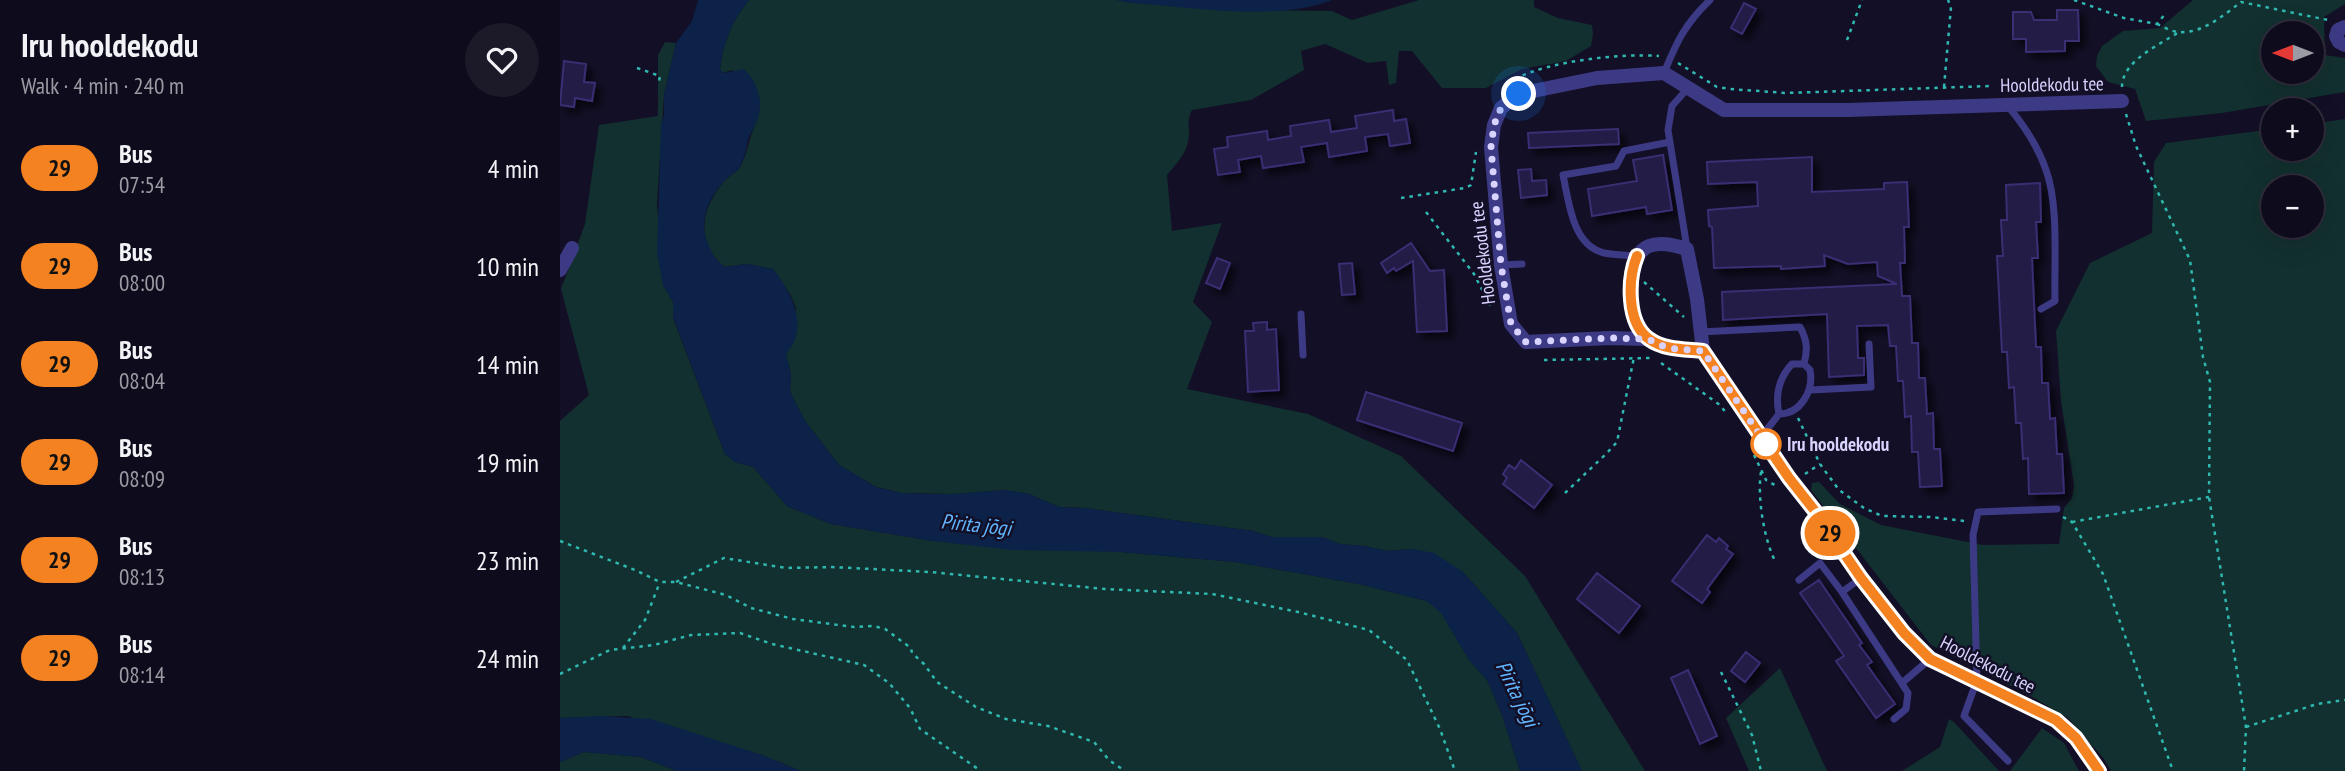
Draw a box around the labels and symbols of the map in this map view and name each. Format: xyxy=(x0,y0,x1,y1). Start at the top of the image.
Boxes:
north arrow xyxy=(2261,21,2324,84)
street label: Hooldekodu tee xyxy=(2000,71,2104,97)
your location xyxy=(1501,76,1536,111)
street label: Hooldekodu tee xyxy=(1464,200,1500,306)
marker: Iru hooldekodu xyxy=(1751,429,1781,459)
place label: Iru hooldekodu xyxy=(1787,432,1889,456)
water label: Pirita jõgi xyxy=(940,507,1015,542)
line badge: 29 xyxy=(1798,510,1862,556)
street label: Hooldekodu tee xyxy=(1936,630,2040,698)
water label: Pirita jõgi xyxy=(1490,656,1546,733)

